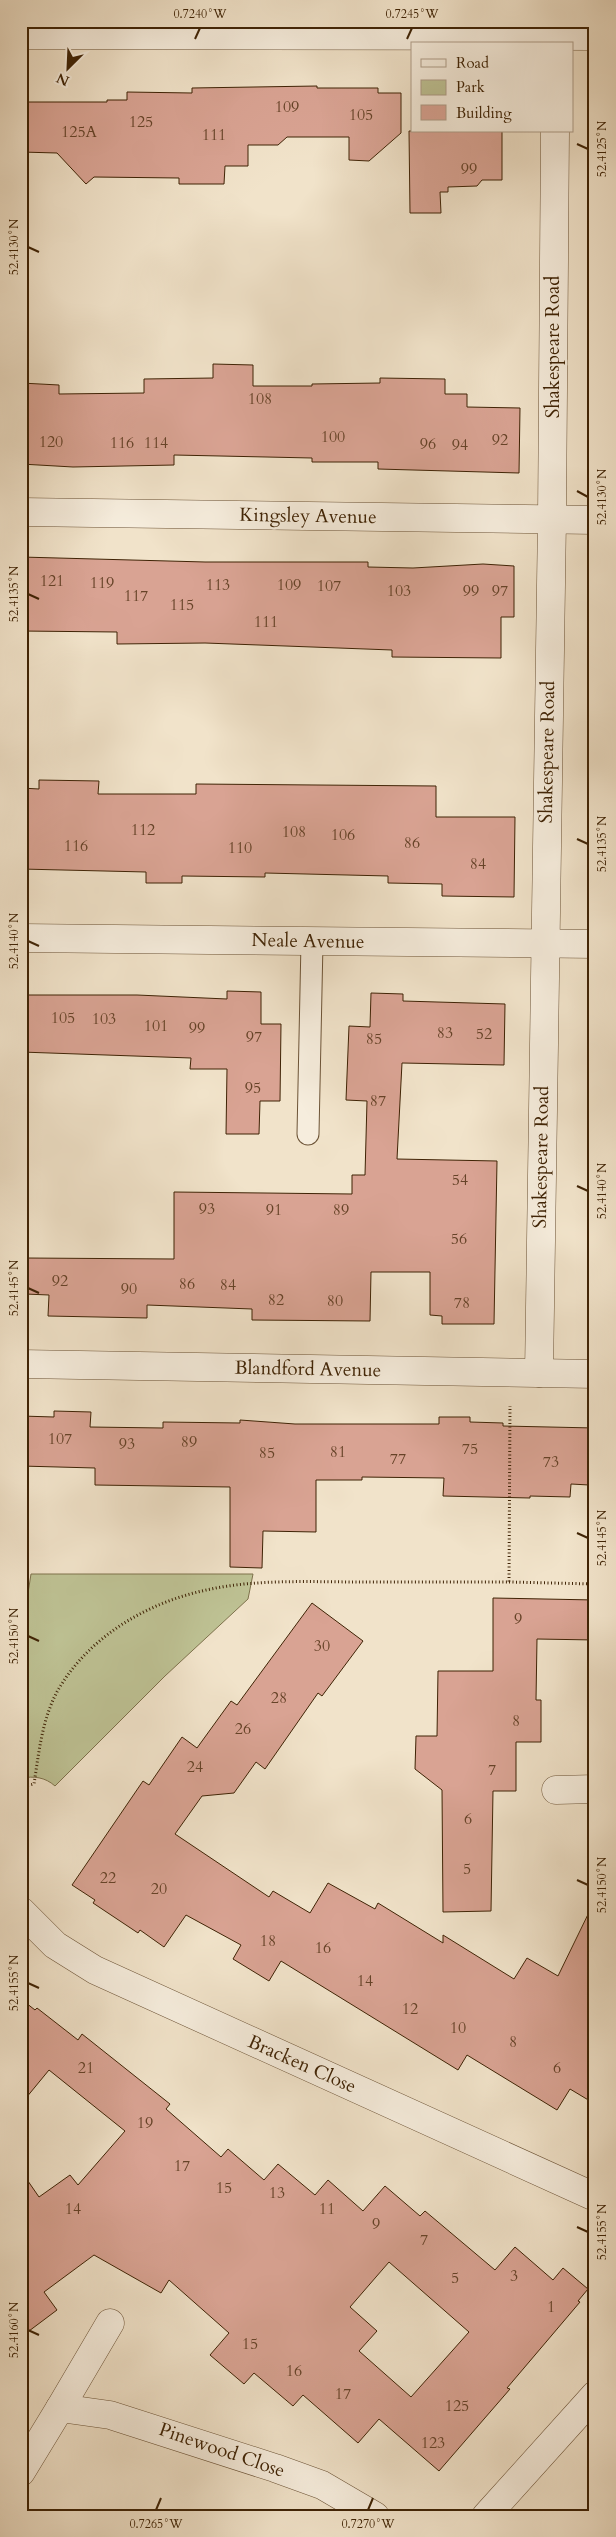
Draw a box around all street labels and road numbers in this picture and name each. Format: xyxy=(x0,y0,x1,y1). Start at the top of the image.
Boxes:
street label: Shakespeare Road xyxy=(540,276,566,418)
street label: Kingsley Avenue xyxy=(239,502,377,530)
street label: Shakespeare Road xyxy=(533,680,561,824)
street label: Neale Avenue xyxy=(251,927,365,955)
street label: Shakespeare Road xyxy=(527,1085,555,1229)
street label: Blandford Avenue xyxy=(234,1355,382,1383)
street label: Bracken Close xyxy=(244,2029,360,2099)
street label: Pinewood Close xyxy=(156,2416,288,2484)

